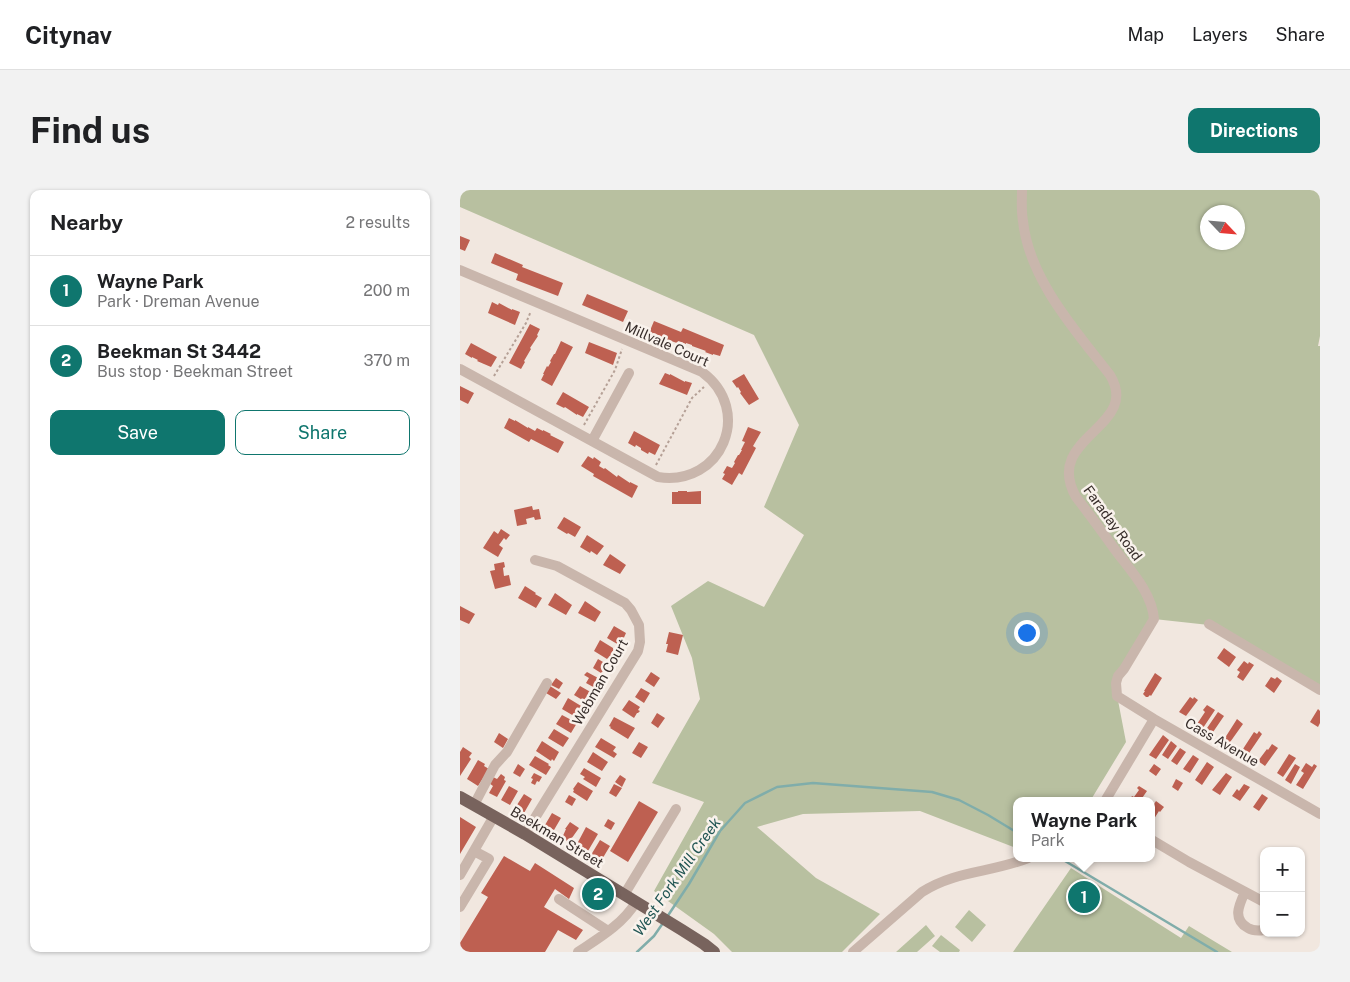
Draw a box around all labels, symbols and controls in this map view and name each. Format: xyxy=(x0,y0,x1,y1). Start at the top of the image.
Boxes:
text: Citynav xyxy=(25,21,112,49)
text: Map xyxy=(1128,24,1164,45)
text: Layers xyxy=(1192,24,1248,45)
text: Share xyxy=(1276,24,1325,45)
button: Directions xyxy=(1188,108,1320,153)
text: Find us xyxy=(30,110,150,151)
north arrow xyxy=(1200,205,1245,250)
text: Nearby xyxy=(50,210,123,235)
text: 2 results xyxy=(345,213,410,232)
text: Wayne Park xyxy=(97,270,204,292)
text: 1 xyxy=(63,281,69,300)
text: 200 m xyxy=(363,281,410,300)
text: Park · Dreman Avenue xyxy=(97,292,259,311)
street label: Millvale Court xyxy=(623,318,711,370)
text: Beekman St 3442 xyxy=(97,340,261,362)
text: 2 xyxy=(61,351,71,370)
text: 370 m xyxy=(363,351,410,370)
text: Bus stop · Beekman Street xyxy=(97,362,293,381)
button: Save xyxy=(50,410,225,455)
button: Share xyxy=(235,410,410,455)
street label: Faraday Road xyxy=(1080,482,1146,564)
your location xyxy=(1014,620,1040,646)
street label: Webman Court xyxy=(569,636,631,728)
street label: Cass Avenue xyxy=(1182,714,1262,770)
popup xyxy=(1013,797,1155,862)
street label: Beekman Street xyxy=(508,803,606,871)
text: Wayne Park xyxy=(1031,809,1137,831)
water label: West Fork Mill Creek xyxy=(629,814,724,939)
text: Park xyxy=(1031,831,1065,850)
map controls xyxy=(1260,847,1305,937)
button: + xyxy=(1260,847,1305,892)
pin: 2 xyxy=(582,875,614,913)
pin: 1 xyxy=(1068,878,1100,916)
button: − xyxy=(1260,892,1305,937)

